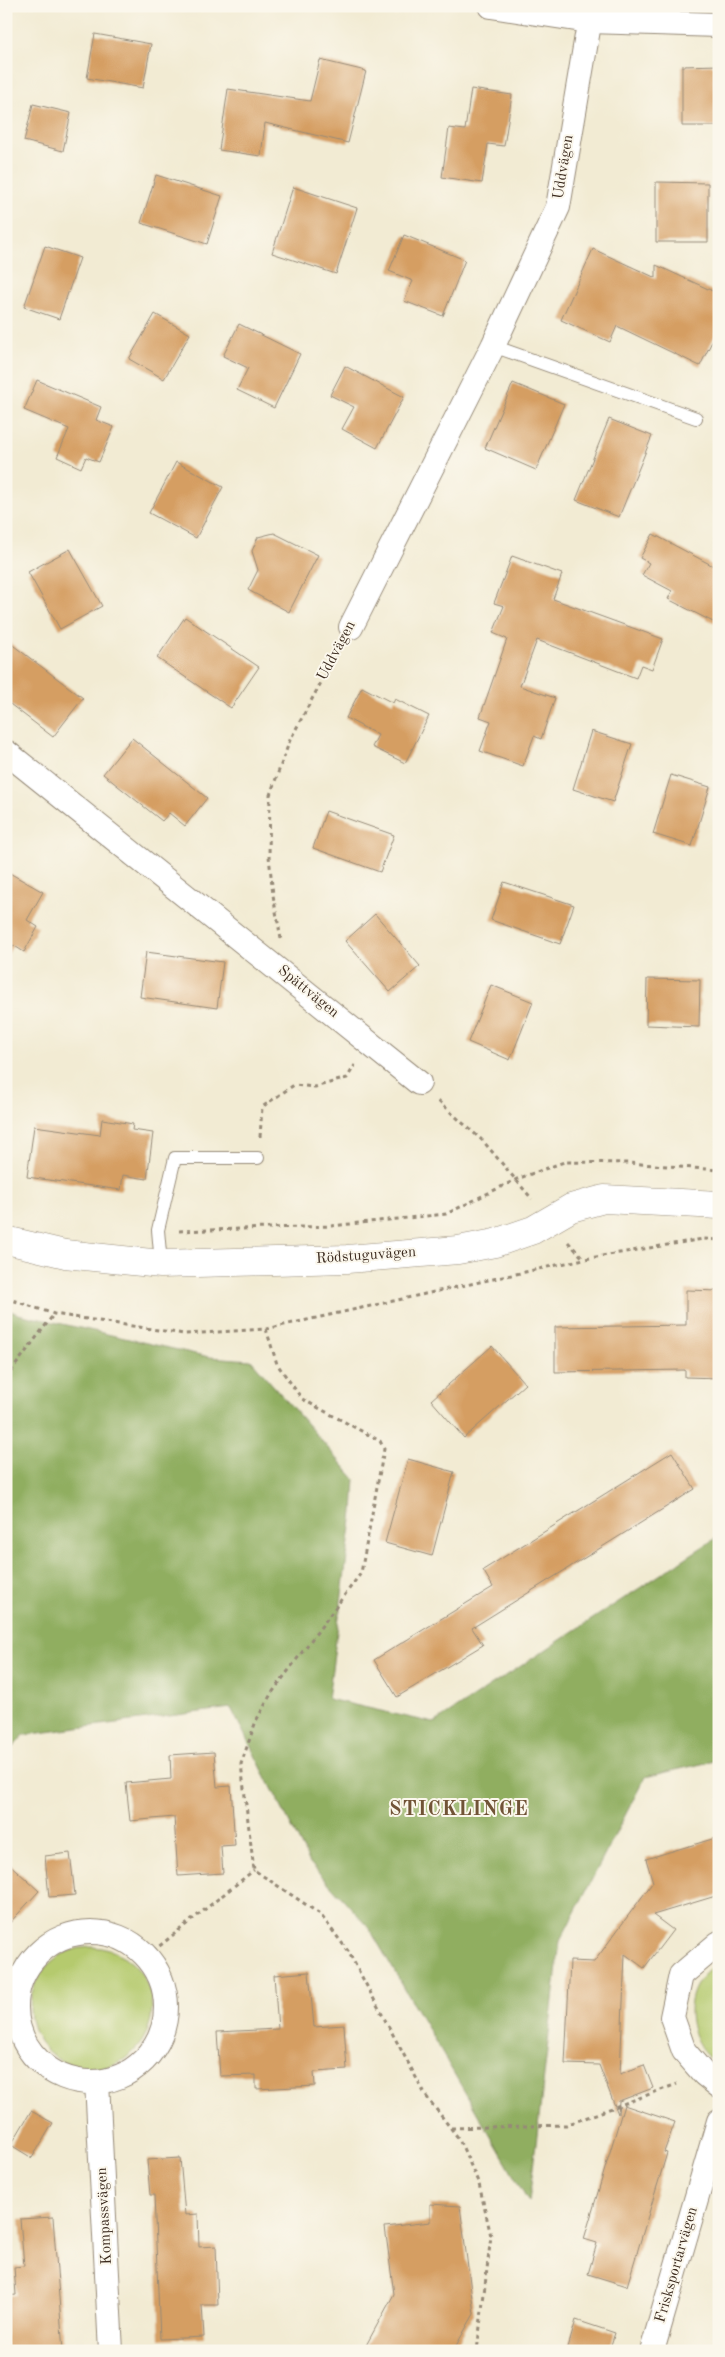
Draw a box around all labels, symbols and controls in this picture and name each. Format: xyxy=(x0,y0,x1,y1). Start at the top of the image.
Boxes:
street label: Uddvägen xyxy=(551,134,577,200)
street label: Uddvägen xyxy=(315,619,359,683)
street label: Spättvägen xyxy=(275,963,341,1021)
street label: Rödstuguvägen xyxy=(315,1245,417,1267)
district label: STICKLINGE xyxy=(389,1800,529,1820)
street label: Kompassvägen xyxy=(95,2167,115,2265)
street label: Frisksportarvägen xyxy=(653,2205,701,2325)

